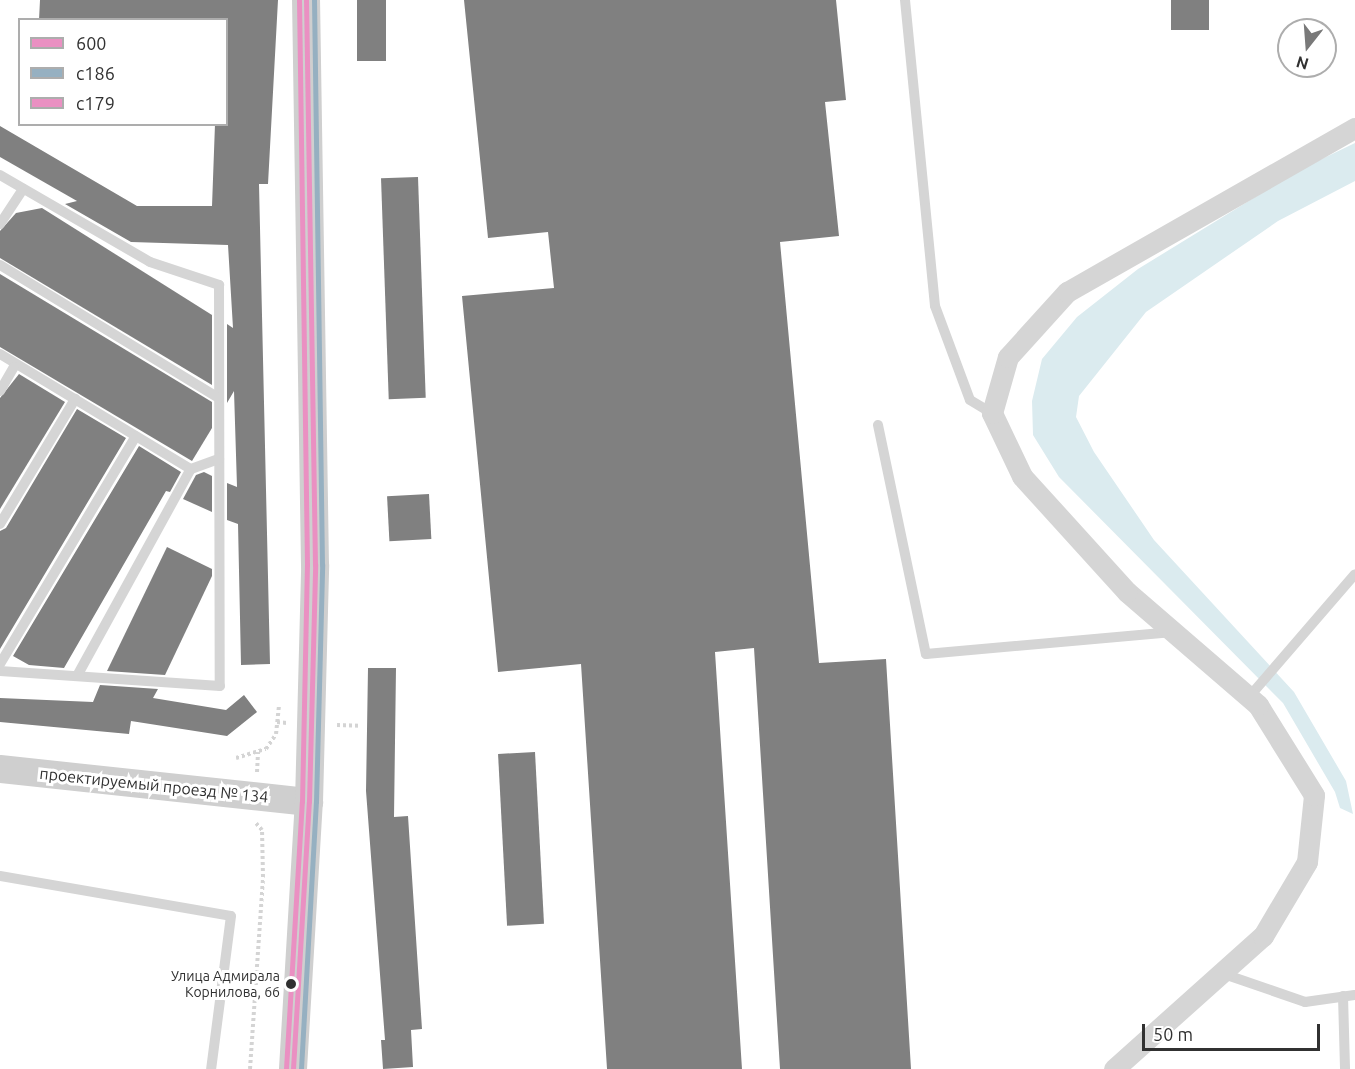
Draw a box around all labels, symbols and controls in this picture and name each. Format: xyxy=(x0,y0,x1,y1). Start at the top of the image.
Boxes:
legend xyxy=(18,18,228,126)
north arrow xyxy=(1277,18,1337,78)
text: 600 xyxy=(76,33,106,53)
text: N xyxy=(1294,53,1311,74)
text: с186 xyxy=(76,63,115,83)
text: с179 xyxy=(76,93,115,113)
street label: проектируемый проезд № 134 xyxy=(39,763,269,807)
place label: Улица Адмирала Корнилова, 66 xyxy=(171,968,280,1000)
marker: Улица Адмирала Корнилова, 66 xyxy=(285,978,297,990)
scale bar xyxy=(1145,1012,1324,1050)
text: 50 m xyxy=(1153,1024,1193,1044)

